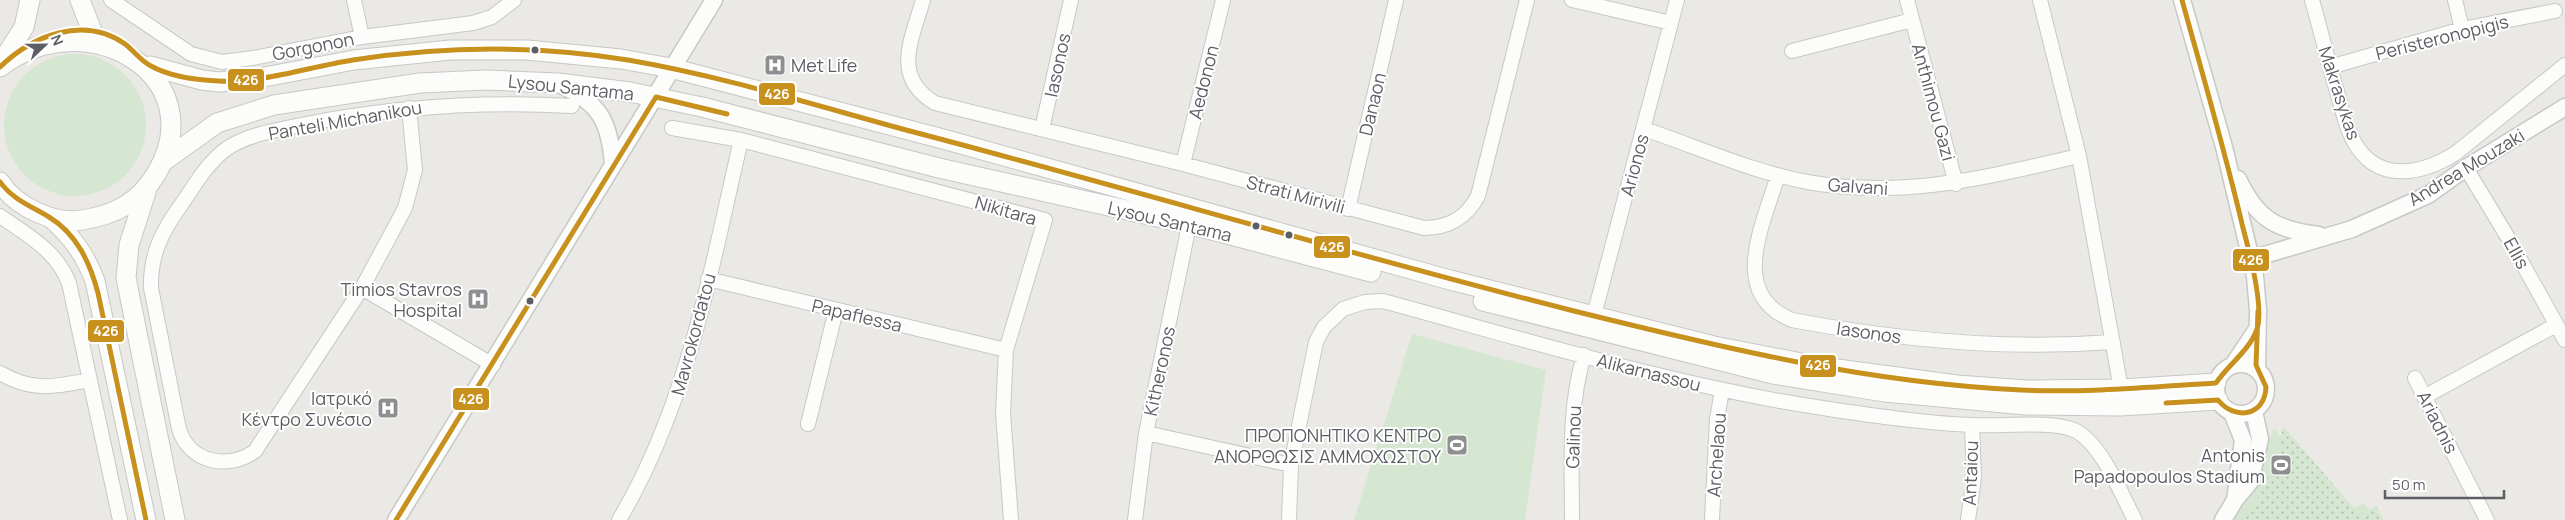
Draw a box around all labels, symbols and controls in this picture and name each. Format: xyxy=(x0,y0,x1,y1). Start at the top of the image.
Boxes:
street label: Peristeronopigis xyxy=(2373,9,2511,65)
north arrow xyxy=(20,20,70,70)
street label: Gorgonon xyxy=(270,26,356,66)
street label: Iasonos xyxy=(1039,31,1075,99)
text: N xyxy=(47,32,68,48)
street label: Anthimou Gazi xyxy=(1907,41,1961,163)
street label: Aedonon xyxy=(1182,43,1224,121)
street label: Makrasykas xyxy=(2314,43,2366,143)
unlabelled marker xyxy=(530,45,540,55)
hospital icon: Met Life xyxy=(763,53,787,77)
place label: Met Life xyxy=(791,53,857,77)
line badge: 426 xyxy=(227,68,265,92)
street label: Lysou Santama xyxy=(507,68,635,106)
text: 426 xyxy=(233,70,259,89)
street label: Danaon xyxy=(1353,70,1391,138)
line badge: 426 xyxy=(758,82,796,106)
text: 426 xyxy=(764,84,790,103)
street label: Panteli Michanikou xyxy=(266,95,424,145)
street label: Andrea Mouzaki xyxy=(2403,123,2529,211)
street label: Arionos xyxy=(1614,131,1654,199)
street label: Strati Mirivili xyxy=(1244,169,1348,219)
street label: Galvani xyxy=(1827,172,1889,200)
street label: Nikitara xyxy=(972,190,1040,230)
street label: Lysou Santama xyxy=(1106,195,1234,247)
unlabelled marker xyxy=(1251,221,1261,231)
unlabelled marker xyxy=(1284,230,1294,240)
street label: Ellis xyxy=(2499,233,2535,273)
line badge: 426 xyxy=(1313,235,1351,259)
text: 426 xyxy=(1319,237,1345,256)
line badge: 426 xyxy=(2232,248,2270,272)
text: 426 xyxy=(2238,250,2264,269)
street label: Mavrokordatou xyxy=(665,270,721,398)
place label: Timios Stavros Hospital xyxy=(341,277,462,322)
hospital icon: Timios Stavros Hospital xyxy=(466,287,490,311)
street label: Papaflessa xyxy=(810,293,904,337)
unlabelled marker xyxy=(525,296,535,306)
street label: Iasonos xyxy=(1835,316,1903,348)
line badge: 426 xyxy=(87,319,125,343)
text: 426 xyxy=(93,321,119,340)
street label: Kitheronos xyxy=(1138,324,1180,418)
street label: Alikarnassou xyxy=(1595,348,1703,396)
line badge: 426 xyxy=(1799,354,1837,378)
text: 426 xyxy=(1805,355,1831,374)
place label: Ιατρικό Κέντρο Συνέσιο xyxy=(241,386,372,431)
line badge: 426 xyxy=(452,387,490,411)
street label: Ariadnis xyxy=(2412,387,2464,457)
text: 426 xyxy=(458,389,484,408)
hospital icon: Ιατρικό Κέντρο Συνέσιο xyxy=(376,396,400,420)
street label: Galinou xyxy=(1560,405,1586,469)
street label: Archelaou xyxy=(1701,412,1731,498)
place label: ΠΡΟΠΟΝΗΤΙΚΟ ΚΕΝΤΡΟ ΑΝΟΡΘΩΣΙΣ ΑΜΜΟΧΩΣΤΟΥ xyxy=(1214,423,1442,468)
sports icon: ΠΡΟΠΟΝΗΤΙΚΟ ΚΕΝΤΡΟ ΑΝΟΡΘΩΣΙΣ ΑΜΜΟΧΩΣΤΟΥ xyxy=(1445,433,1469,457)
street label: Antaiou xyxy=(1957,440,1983,506)
place label: Antonis Papadopoulos Stadium xyxy=(2074,443,2265,488)
sports icon: Antonis Papadopoulos Stadium xyxy=(2269,453,2293,477)
scale bar xyxy=(2385,468,2504,500)
text: 50 m xyxy=(2392,474,2426,495)

